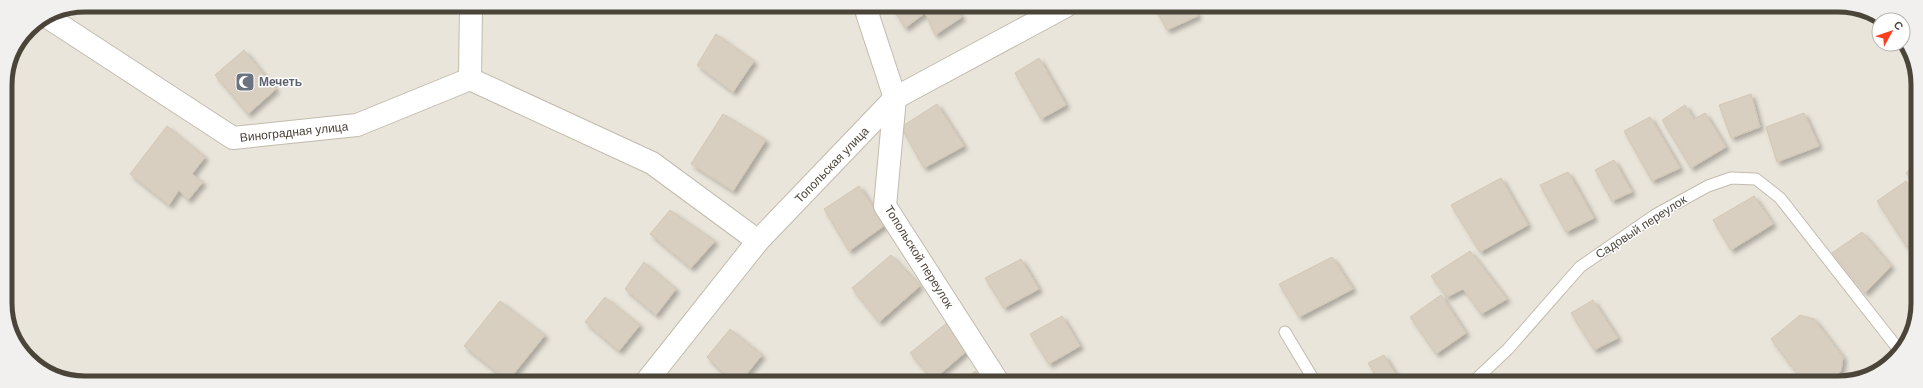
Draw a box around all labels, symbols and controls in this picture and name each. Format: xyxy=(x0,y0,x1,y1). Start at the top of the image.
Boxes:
north arrow xyxy=(1871,12,1911,52)
text: С xyxy=(1892,19,1906,33)
mosque icon: Мечеть xyxy=(234,71,256,93)
place label: Мечеть xyxy=(259,75,302,89)
street label: Виноградная улица xyxy=(239,119,349,145)
street label: Топольская улица xyxy=(792,124,872,206)
street label: Садовый переулок xyxy=(1593,192,1690,262)
street label: Топольской переулок xyxy=(882,203,957,312)

